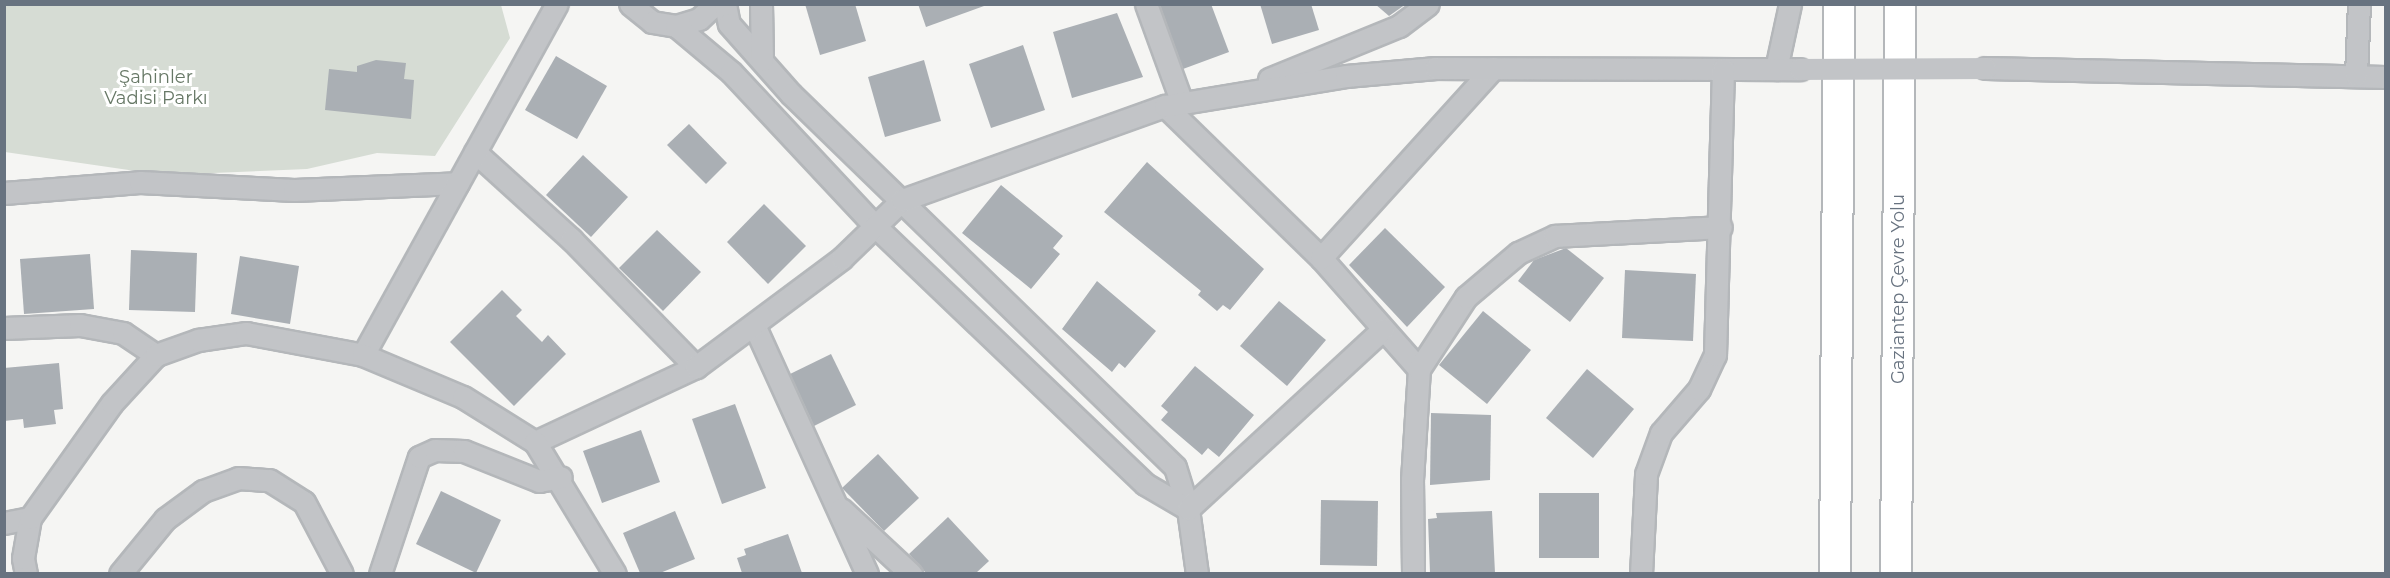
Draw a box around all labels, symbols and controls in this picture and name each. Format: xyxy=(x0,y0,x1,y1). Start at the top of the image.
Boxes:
park label: Şahinler Vadisi Parkı xyxy=(104,67,208,110)
street label: Gaziantep Çevre Yolu xyxy=(1887,194,1909,384)

